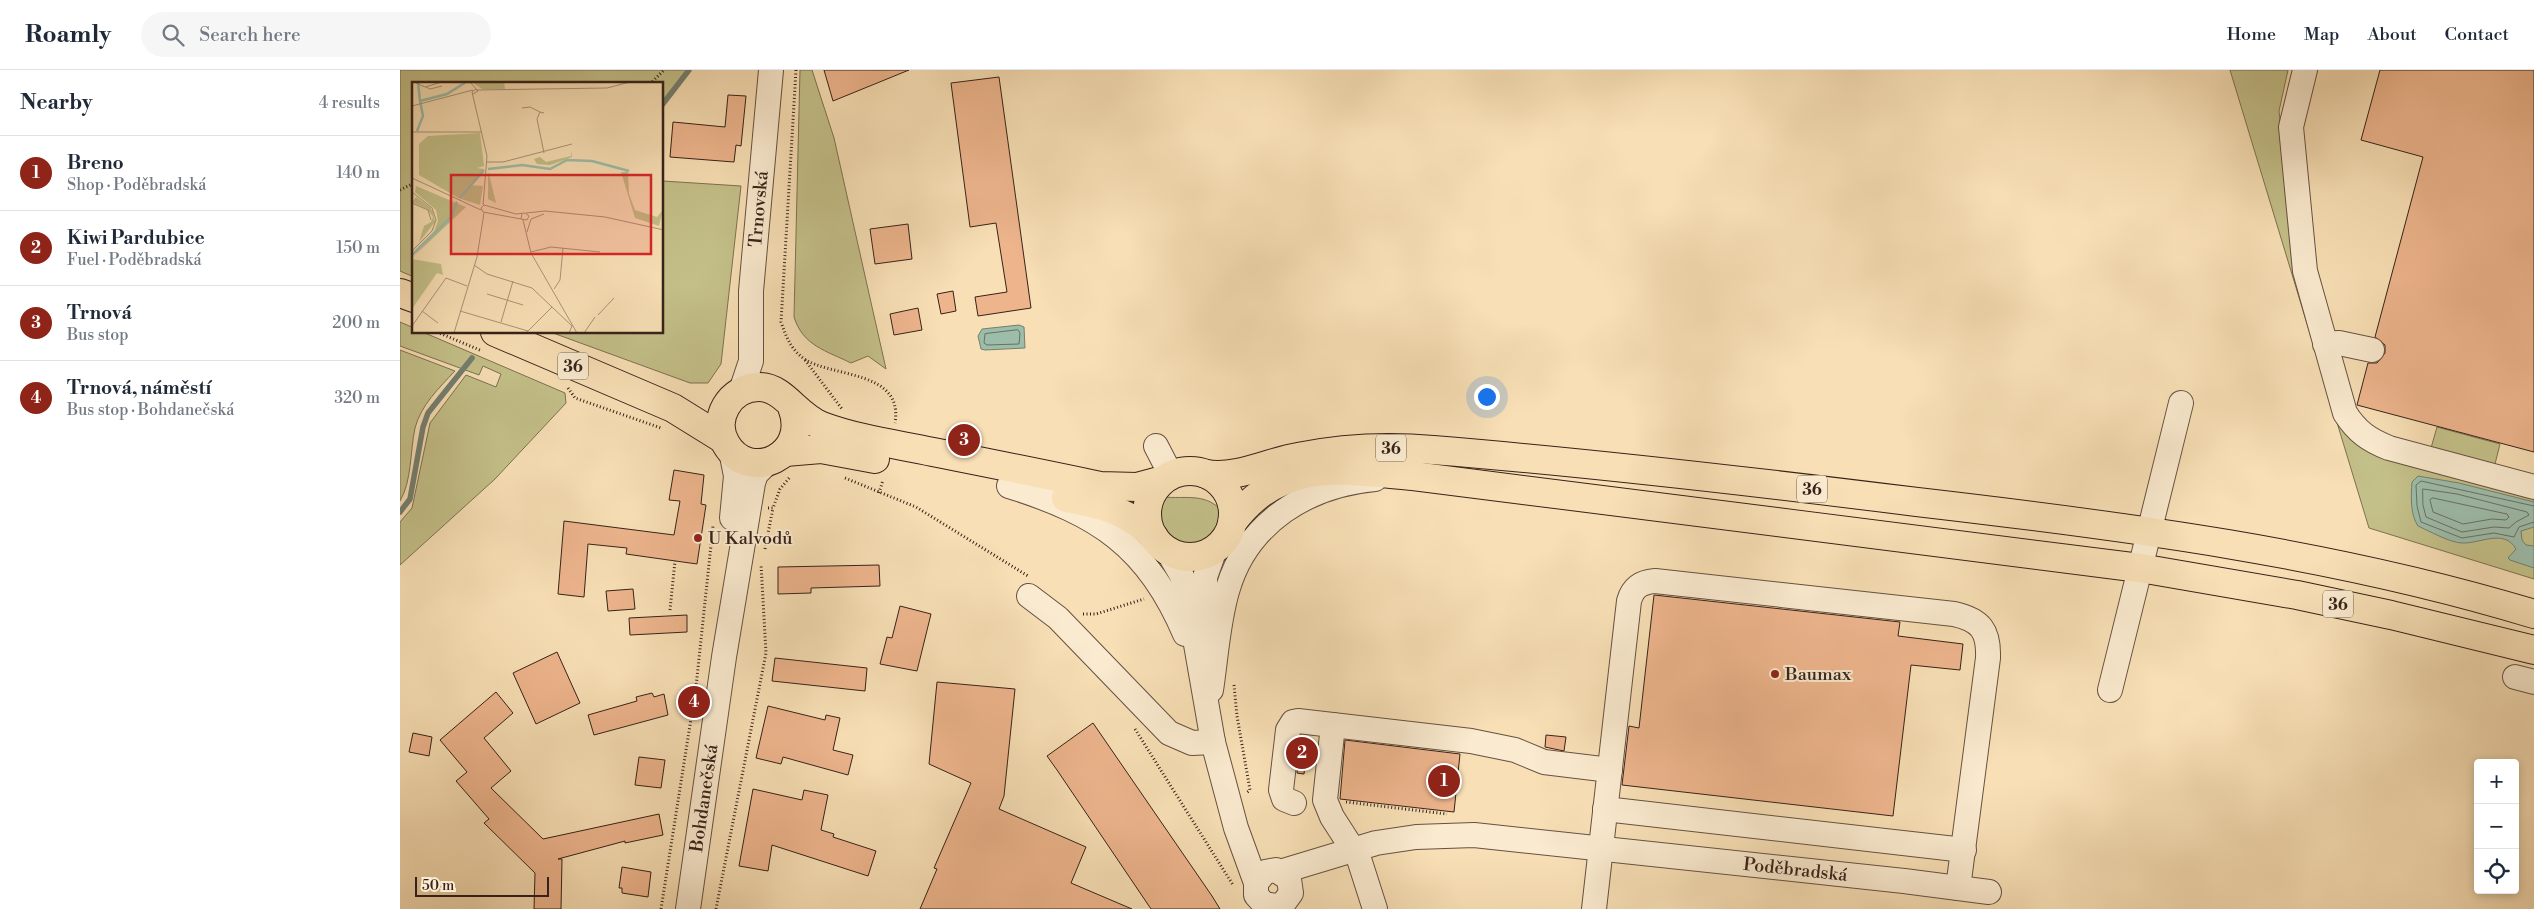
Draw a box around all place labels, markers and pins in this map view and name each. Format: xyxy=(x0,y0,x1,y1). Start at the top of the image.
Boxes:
pin: 3 xyxy=(948,421,980,459)
place label: U Kalvodů xyxy=(708,527,793,550)
marker: U Kalvodů xyxy=(692,532,704,544)
place label: Baumax xyxy=(1784,663,1852,686)
marker: Baumax xyxy=(1769,668,1781,680)
pin: 4 xyxy=(678,683,710,721)
pin: 2 xyxy=(1286,734,1318,772)
pin: 1 xyxy=(1428,762,1460,800)

